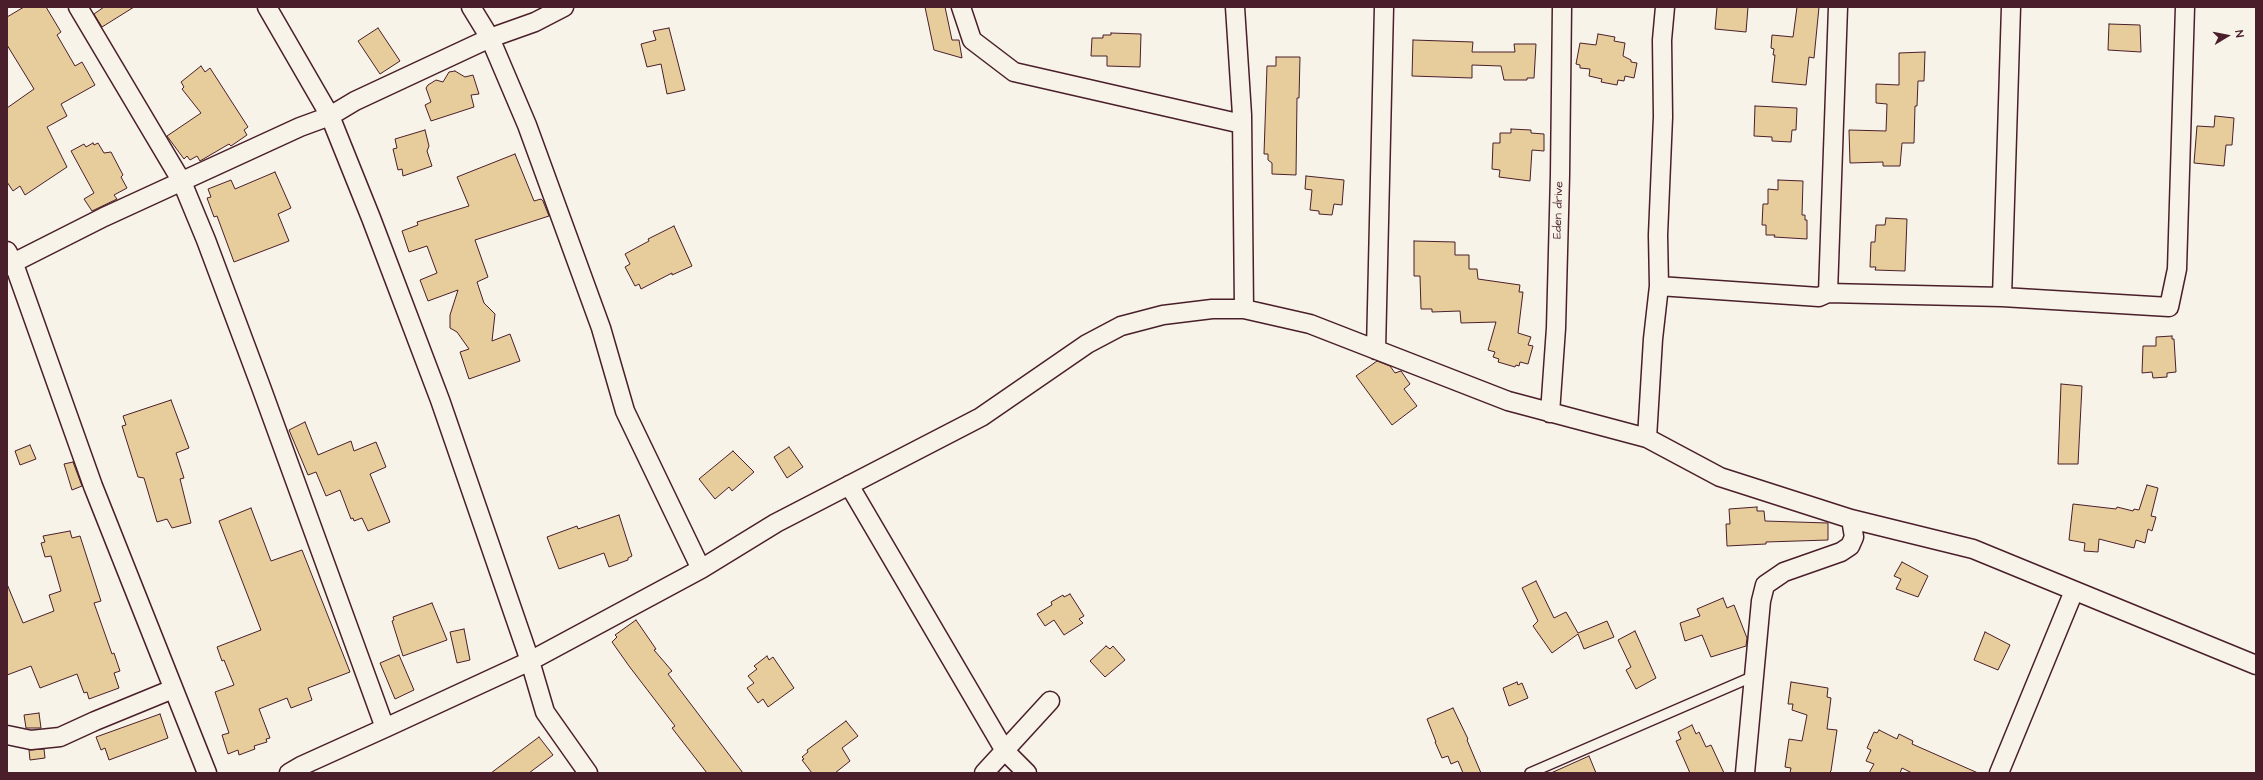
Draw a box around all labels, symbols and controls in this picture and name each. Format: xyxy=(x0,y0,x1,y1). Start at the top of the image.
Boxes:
north arrow xyxy=(2207,16,2247,56)
text: N xyxy=(2231,29,2247,39)
street label: Eden drive xyxy=(1551,181,1567,239)

